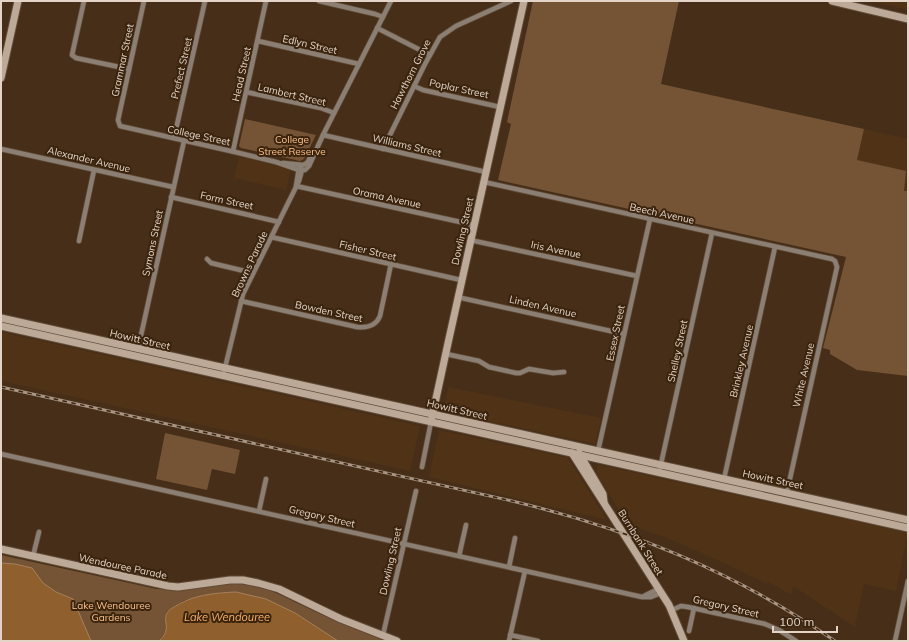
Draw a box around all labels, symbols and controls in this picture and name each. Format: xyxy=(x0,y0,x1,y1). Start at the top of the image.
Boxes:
street label: Grammar Street xyxy=(108,22,137,98)
street label: Edlyn Street xyxy=(281,32,339,57)
street label: Prefect Street xyxy=(168,36,195,100)
street label: Hawthorn Grove xyxy=(387,37,434,111)
street label: Head Street xyxy=(229,45,254,103)
street label: Poplar Street xyxy=(428,76,490,101)
street label: Lambert Street xyxy=(257,80,328,109)
street label: College Street xyxy=(166,122,232,149)
street label: Williams Street xyxy=(371,131,443,160)
park label: College Street Reserve xyxy=(258,133,326,158)
street label: Alexander Avenue xyxy=(46,144,132,175)
street label: Orama Avenue xyxy=(352,184,422,211)
street label: Form Street xyxy=(199,189,255,213)
street label: Dowling Street xyxy=(448,196,477,266)
street label: Beech Avenue xyxy=(628,200,695,227)
street label: Symons Street xyxy=(139,208,166,277)
street label: Browns Parade xyxy=(228,229,270,299)
street label: Fisher Street xyxy=(338,238,398,263)
street label: Iris Avenue xyxy=(530,238,582,261)
street label: Linden Avenue xyxy=(508,292,578,321)
street label: Bowden Street xyxy=(294,298,364,325)
street label: Essex Street xyxy=(603,304,628,362)
street label: Shelley Street xyxy=(665,318,691,383)
street label: Brinkley Avenue xyxy=(727,323,756,399)
street label: Howitt Street xyxy=(108,326,172,353)
street label: White Avenue xyxy=(790,342,817,409)
street label: Howitt Street xyxy=(425,396,489,423)
street label: Howitt Street xyxy=(741,467,805,492)
street label: Gregory Street xyxy=(288,503,357,531)
street label: Burnbank Street xyxy=(615,507,666,578)
street label: Dowling Street xyxy=(376,526,405,596)
street label: Wendouree Parade xyxy=(78,551,168,582)
street label: Gregory Street xyxy=(692,593,761,621)
park label: Lake Wendouree Gardens xyxy=(72,599,150,624)
scale bar xyxy=(773,608,837,634)
water label: Lake Wendouree xyxy=(184,610,270,624)
text: 100 m xyxy=(779,614,814,629)

